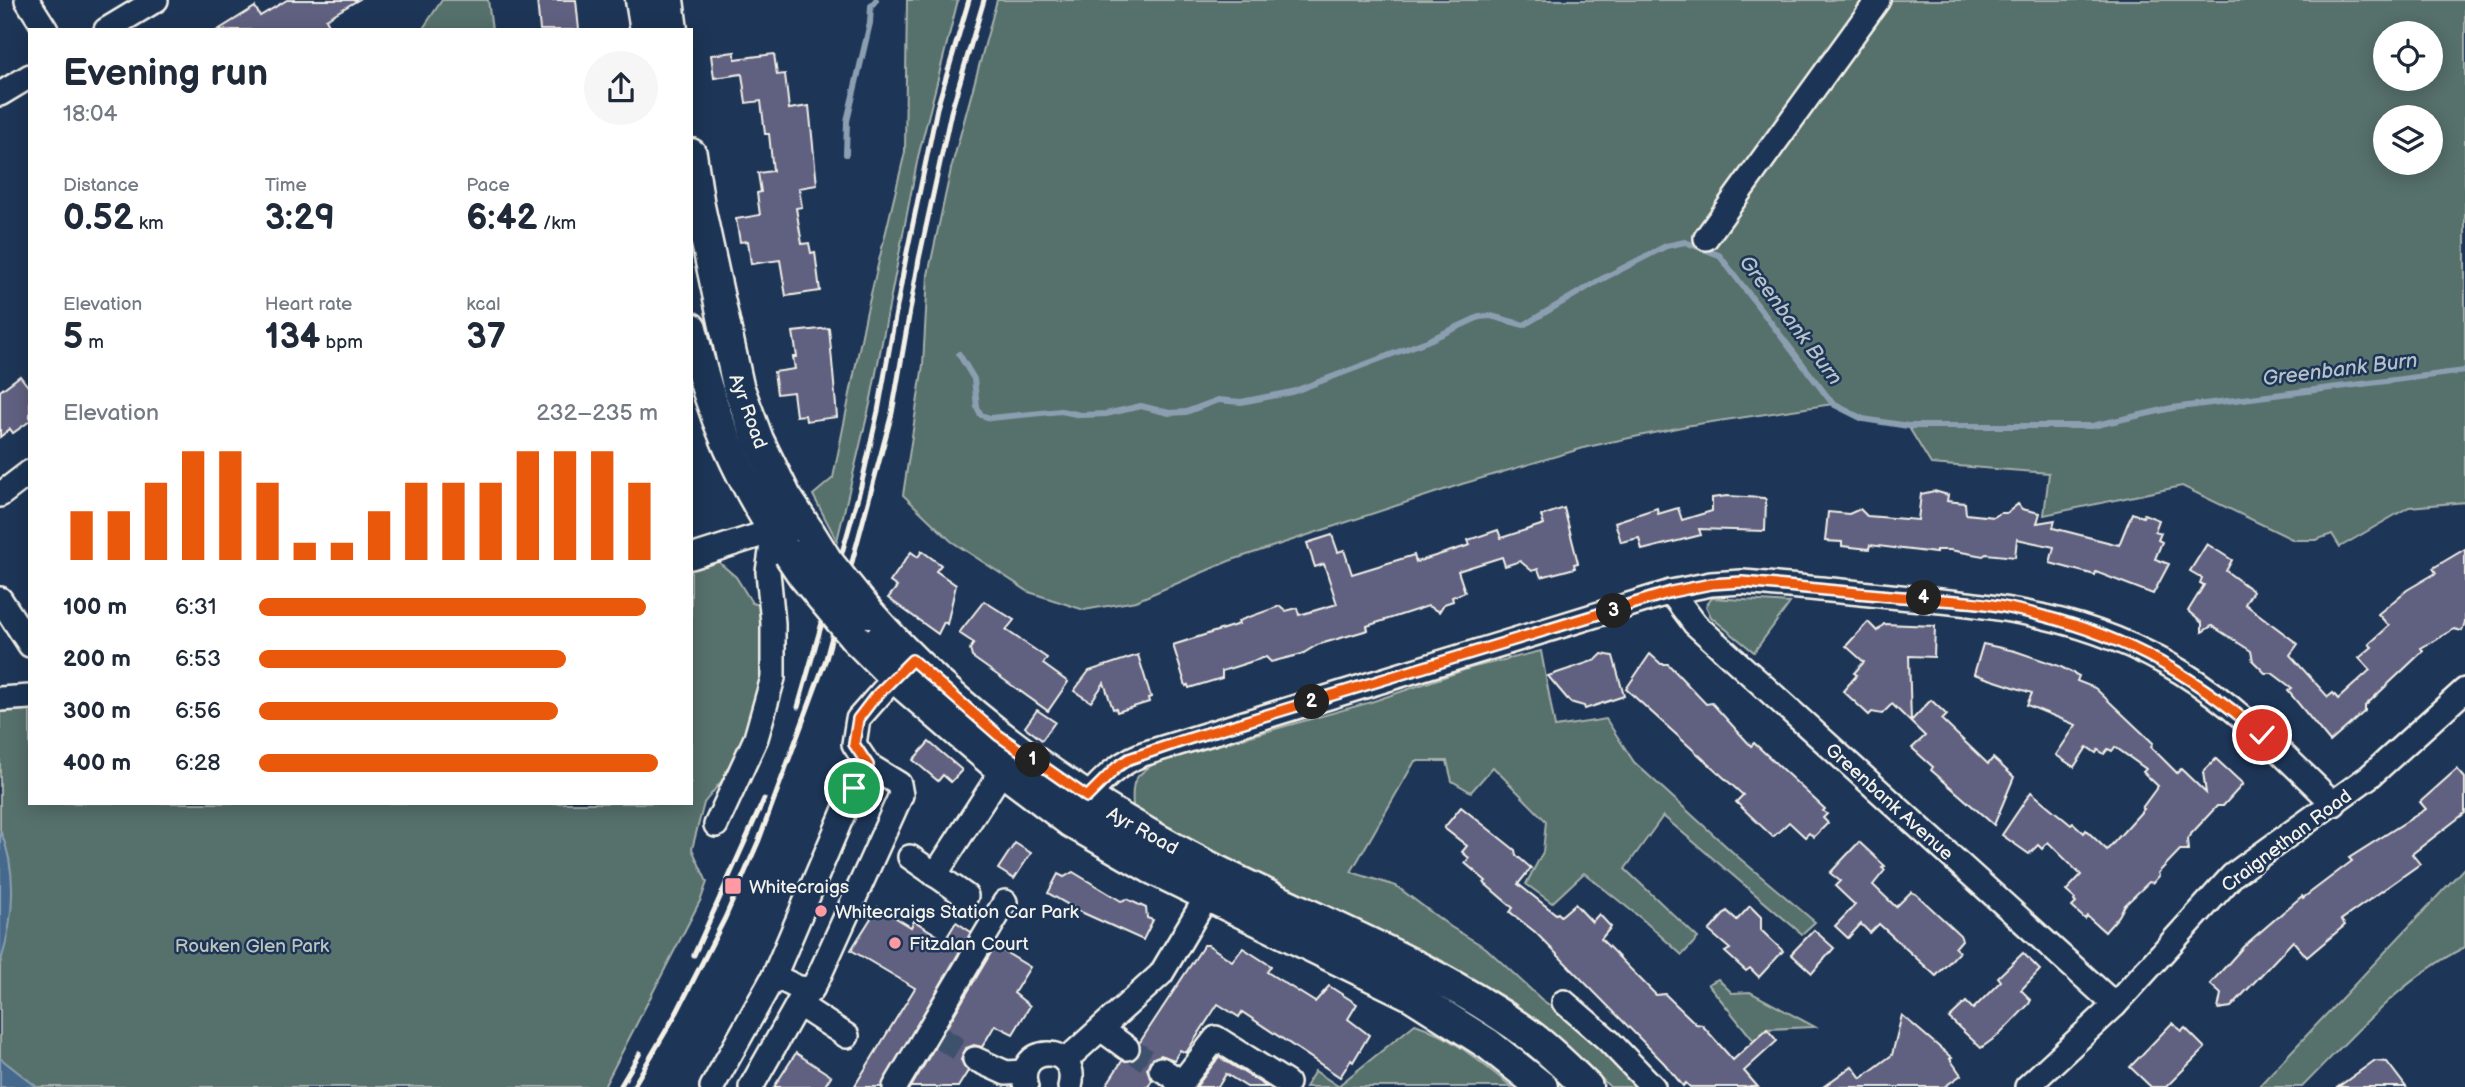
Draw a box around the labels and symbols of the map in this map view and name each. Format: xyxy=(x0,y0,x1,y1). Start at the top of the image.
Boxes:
water label: Greenbank Burn xyxy=(1734,251,1847,390)
water label: Greenbank Burn xyxy=(2261,348,2419,391)
street label: Ayr Road xyxy=(723,371,772,452)
pin: 4 xyxy=(1906,580,1941,616)
pin: 3 xyxy=(1596,594,1632,628)
pin: 2 xyxy=(1294,684,1330,720)
pin xyxy=(2232,705,2292,765)
street label: Greenbank Avenue xyxy=(1820,739,1958,866)
pin: 1 xyxy=(1016,742,1050,778)
pin xyxy=(824,758,884,818)
street label: Craignethan Road xyxy=(2217,785,2357,898)
street label: Ayr Road xyxy=(1103,802,1182,860)
marker: Whitecraigs xyxy=(723,876,743,896)
place label: Whitecraigs xyxy=(749,876,849,899)
place label: Whitecraigs Station Car Park xyxy=(835,901,1079,924)
marker: Whitecraigs Station Car Park xyxy=(813,903,829,919)
place label: Fitzalan Court xyxy=(909,933,1029,956)
park label: Rouken Glen Park xyxy=(175,935,330,958)
marker: Fitzalan Court xyxy=(887,935,903,951)

